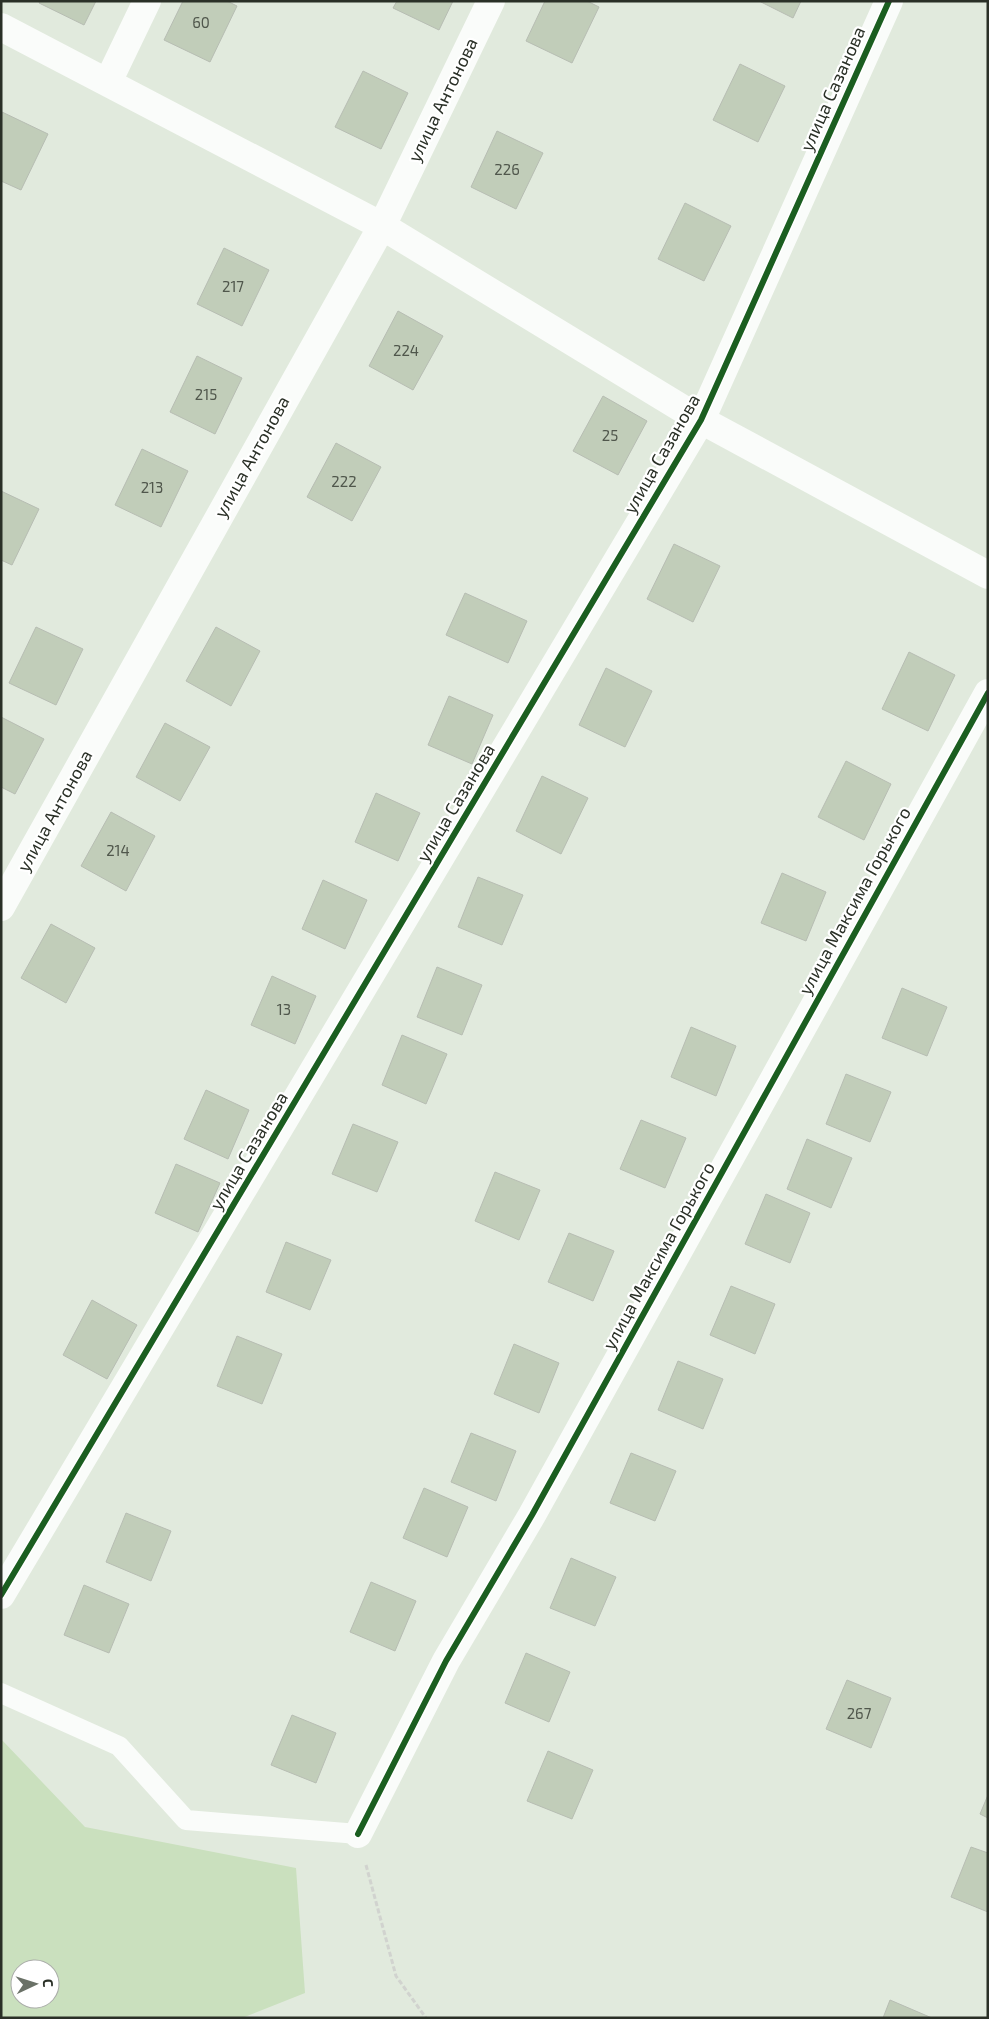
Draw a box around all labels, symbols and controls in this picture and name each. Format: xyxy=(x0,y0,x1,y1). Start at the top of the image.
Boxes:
house number: 60 xyxy=(192,13,210,31)
street label: улица Сазанова xyxy=(795,23,869,154)
street label: улица Антонова xyxy=(402,34,482,165)
house number: 226 xyxy=(494,160,520,178)
house number: 217 xyxy=(222,277,244,295)
house number: 224 xyxy=(393,341,419,359)
house number: 215 xyxy=(195,385,217,403)
street label: улица Сазанова xyxy=(618,390,704,517)
street label: улица Антонова xyxy=(209,392,294,521)
house number: 25 xyxy=(602,426,618,444)
house number: 222 xyxy=(331,472,357,490)
house number: 213 xyxy=(141,478,163,496)
street label: улица Сазанова xyxy=(411,739,499,866)
street label: улица Антонова xyxy=(12,746,97,875)
street label: улица Максима Горького xyxy=(793,803,915,998)
house number: 214 xyxy=(106,841,130,859)
house number: 13 xyxy=(277,1000,291,1018)
street label: улица Сазанова xyxy=(204,1087,292,1214)
street label: улица Максима Горького xyxy=(597,1158,719,1353)
house number: 267 xyxy=(847,1704,872,1722)
north arrow xyxy=(10,1959,60,2009)
text: С xyxy=(40,1978,57,1988)

